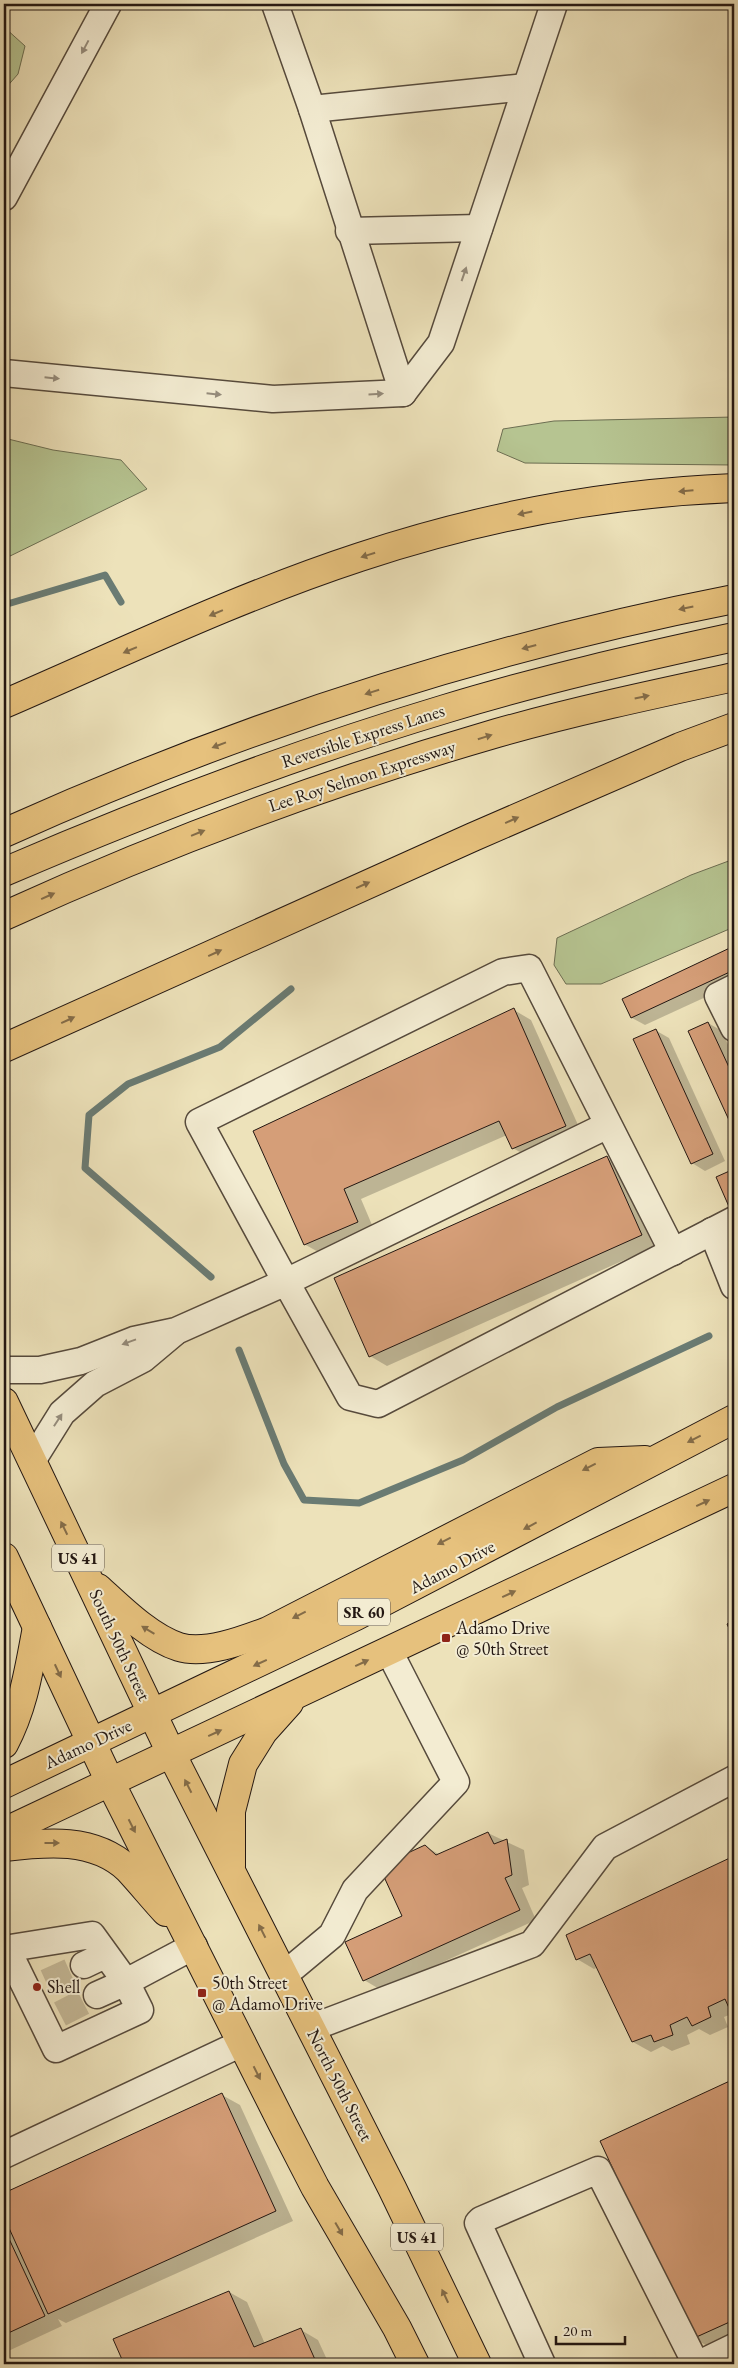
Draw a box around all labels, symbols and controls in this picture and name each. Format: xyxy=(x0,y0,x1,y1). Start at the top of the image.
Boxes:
one-way arrow xyxy=(80,40,89,53)
one-way arrow xyxy=(460,266,468,281)
one-way arrow xyxy=(45,374,61,382)
one-way arrow xyxy=(206,390,222,398)
one-way arrow xyxy=(368,390,384,398)
one-way arrow xyxy=(677,487,693,495)
one-way arrow xyxy=(517,509,532,517)
one-way arrow xyxy=(360,551,375,559)
one-way arrow xyxy=(678,605,694,613)
one-way arrow xyxy=(209,609,223,617)
one-way arrow xyxy=(521,643,536,651)
one-way arrow xyxy=(123,646,137,654)
one-way arrow xyxy=(365,688,380,696)
one-way arrow xyxy=(634,693,650,701)
street label: Reversible Express Lanes xyxy=(278,698,447,773)
one-way arrow xyxy=(477,733,492,740)
street label: Lee Roy Selmon Expressway xyxy=(265,734,458,817)
one-way arrow xyxy=(212,741,226,749)
one-way arrow xyxy=(505,816,519,824)
one-way arrow xyxy=(191,829,206,837)
one-way arrow xyxy=(356,881,370,889)
one-way arrow xyxy=(41,892,55,900)
one-way arrow xyxy=(208,948,222,956)
one-way arrow xyxy=(61,1016,75,1024)
one-way arrow xyxy=(121,1338,136,1346)
one-way arrow xyxy=(53,1413,62,1427)
one-way arrow xyxy=(687,1435,701,1443)
one-way arrow xyxy=(581,1463,596,1471)
one-way arrow xyxy=(696,1499,710,1507)
one-way arrow xyxy=(60,1521,68,1535)
one-way arrow xyxy=(522,1522,537,1530)
street label: Adamo Drive xyxy=(404,1534,499,1599)
one-way arrow xyxy=(437,1537,451,1545)
road number: US 41 xyxy=(52,1545,104,1572)
street label: South 50th Street xyxy=(85,1585,157,1705)
one-way arrow xyxy=(502,1590,516,1598)
road number: SR 60 xyxy=(338,1598,390,1625)
one-way arrow xyxy=(292,1611,306,1619)
place label: Adamo Drive @ 50th Street xyxy=(455,1616,550,1660)
one-way arrow xyxy=(141,1625,154,1634)
marker: Adamo Drive @ 50th Street xyxy=(440,1632,452,1644)
one-way arrow xyxy=(355,1659,369,1667)
one-way arrow xyxy=(253,1660,267,1668)
one-way arrow xyxy=(53,1664,62,1679)
street label: Adamo Drive xyxy=(40,1713,135,1774)
one-way arrow xyxy=(208,1728,222,1736)
one-way arrow xyxy=(184,1779,192,1794)
one-way arrow xyxy=(128,1818,136,1833)
one-way arrow xyxy=(45,1839,61,1847)
one-way arrow xyxy=(258,1924,266,1938)
place label: 50th Street @ Adamo Drive xyxy=(212,1971,323,2015)
place label: Shell xyxy=(47,1975,80,1998)
marker: Shell xyxy=(31,1981,43,1993)
marker: 50th Street @ Adamo Drive xyxy=(196,1987,208,1999)
street label: North 50th Street xyxy=(302,2025,379,2145)
one-way arrow xyxy=(253,2065,261,2080)
one-way arrow xyxy=(335,2223,344,2236)
road number: US 41 xyxy=(391,2224,443,2250)
one-way arrow xyxy=(440,2289,448,2303)
scale bar xyxy=(556,2313,624,2345)
text: 20 m xyxy=(563,2321,592,2340)

